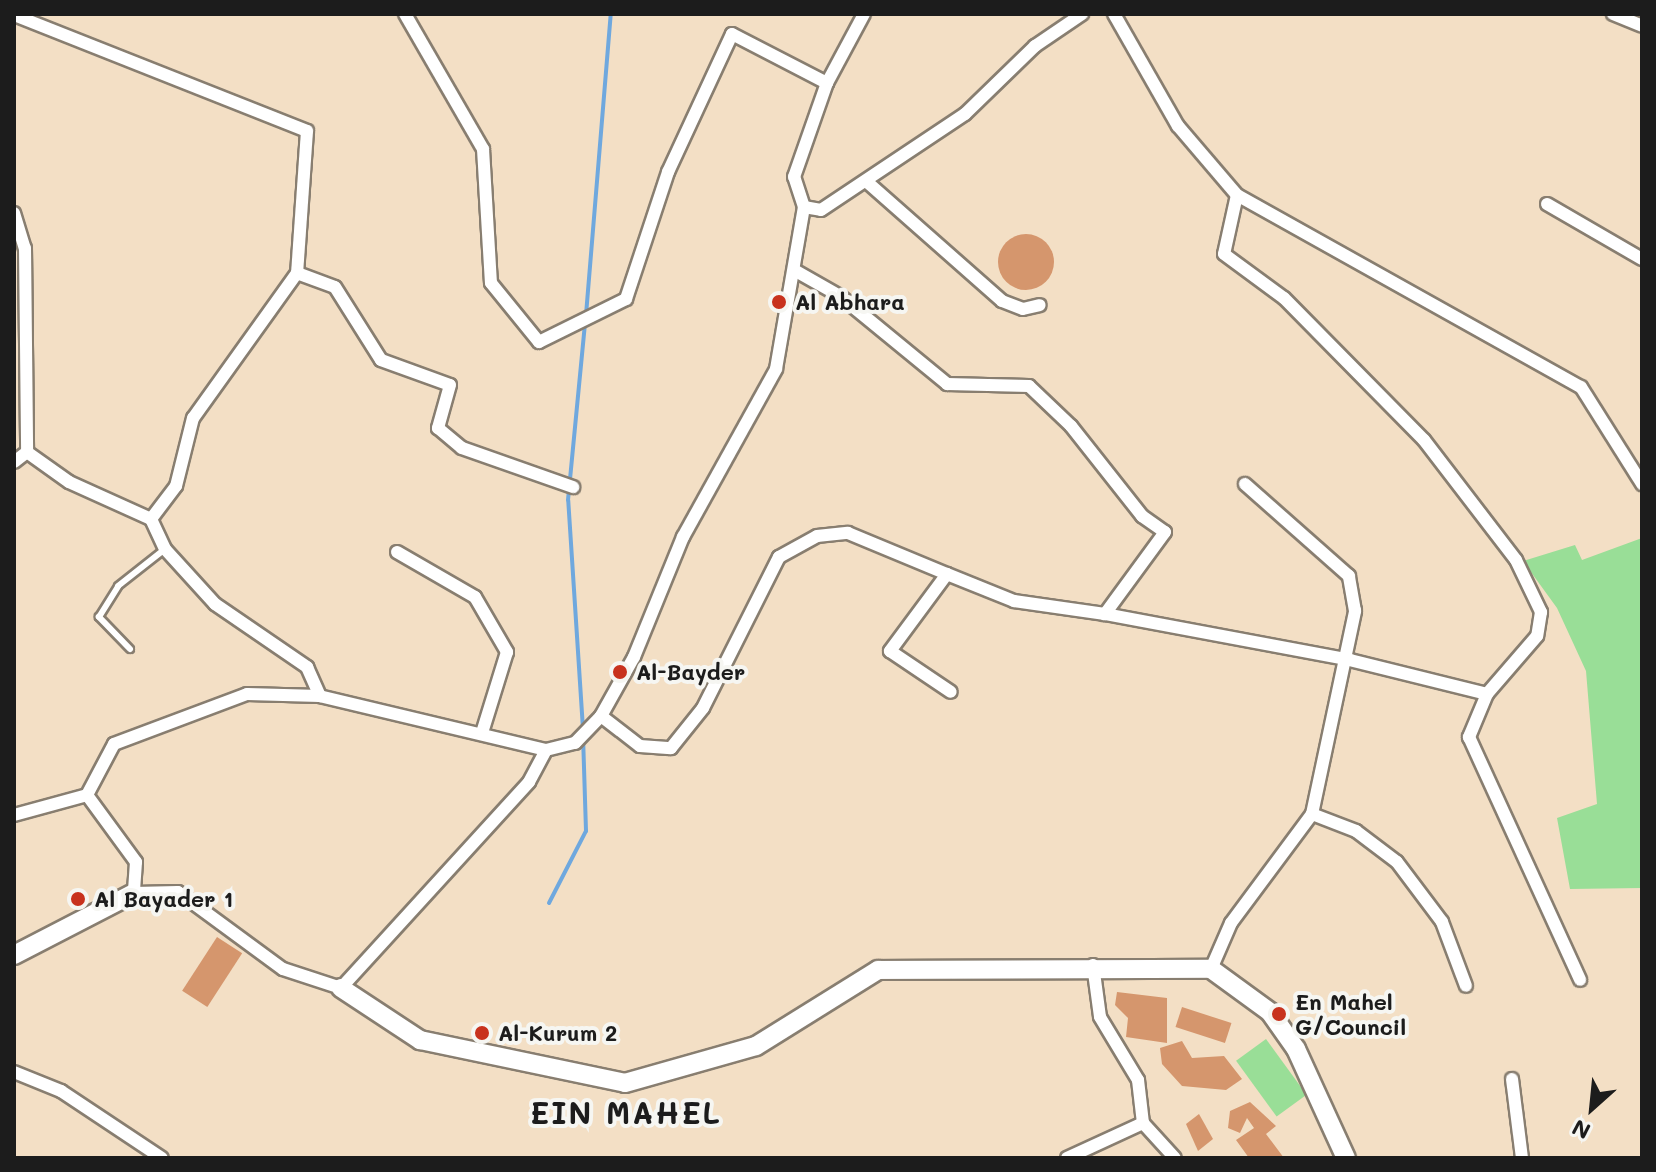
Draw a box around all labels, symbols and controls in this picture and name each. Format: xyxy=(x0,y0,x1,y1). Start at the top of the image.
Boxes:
place label: Al Abhara xyxy=(795,289,905,315)
marker: Al Abhara xyxy=(770,293,788,311)
place label: Al-Bayder xyxy=(636,659,745,685)
marker: Al-Bayder xyxy=(611,663,629,681)
place label: Al Bayader 1 xyxy=(94,886,233,912)
marker: Al Bayader 1 xyxy=(69,890,87,908)
place label: En Mahel G/Council xyxy=(1295,988,1406,1040)
marker: En Mahel G/Council xyxy=(1270,1005,1288,1023)
place label: Al-Kurum 2 xyxy=(498,1020,617,1046)
marker: Al-Kurum 2 xyxy=(473,1024,491,1042)
north arrow xyxy=(1552,1068,1632,1148)
district label: EIN MAHEL xyxy=(530,1094,722,1130)
text: N xyxy=(1567,1113,1595,1147)

